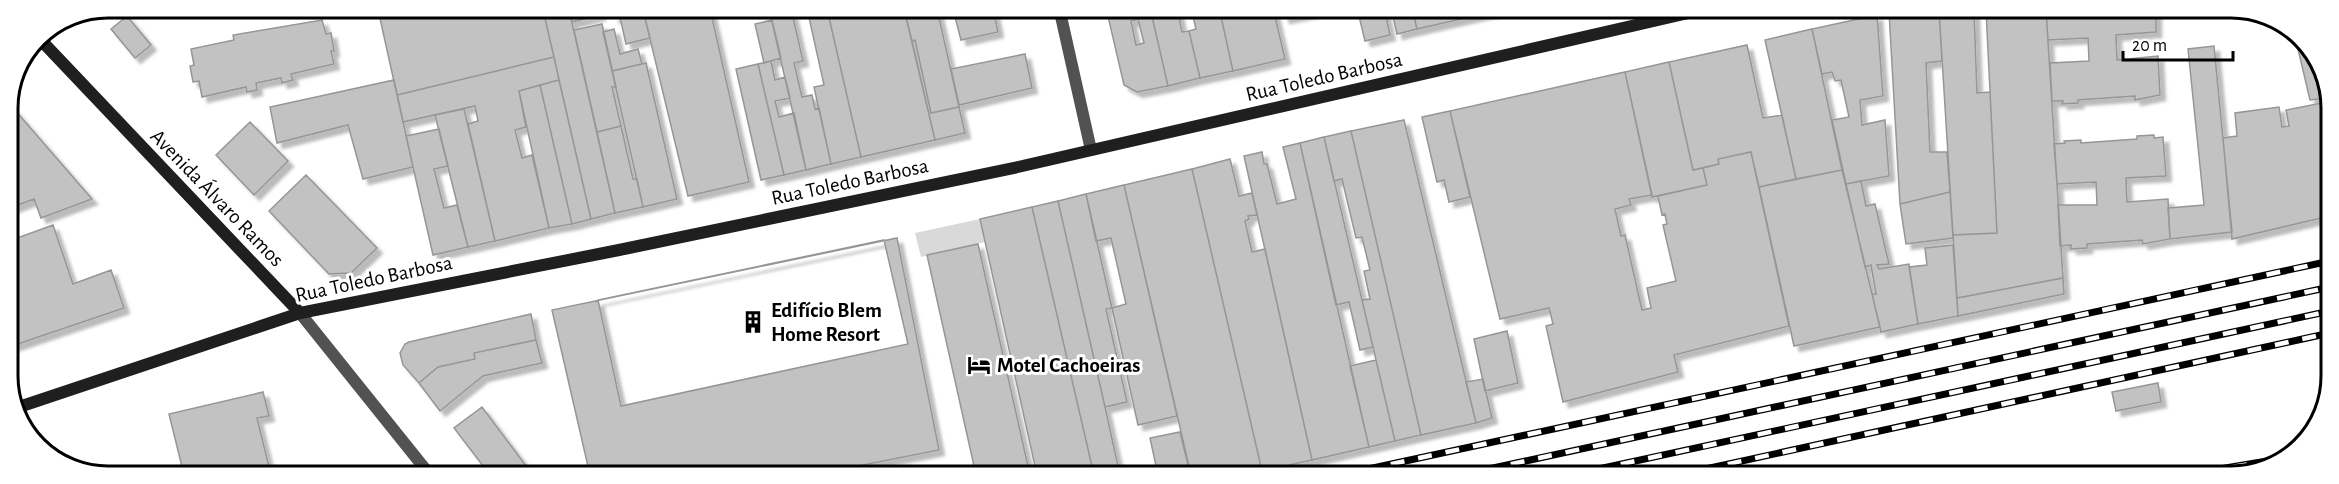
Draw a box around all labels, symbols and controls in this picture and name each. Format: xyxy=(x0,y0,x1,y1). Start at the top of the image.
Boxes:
scale bar xyxy=(2123,24,2232,62)
text: 20 m xyxy=(2132,37,2167,55)
street label: Rua Toledo Barbosa xyxy=(1244,49,1405,105)
street label: Avenida Álvaro Ramos xyxy=(146,124,289,271)
street label: Rua Toledo Barbosa xyxy=(770,155,931,209)
street label: Rua Toledo Barbosa xyxy=(294,252,455,306)
place label: Edifício Blem Home Resort xyxy=(771,300,882,345)
building icon: Edifício Blem Home Resort xyxy=(740,309,766,335)
hotel icon: Motel Cachoeiras xyxy=(966,352,992,378)
place label: Motel Cachoeiras xyxy=(997,355,1140,376)

